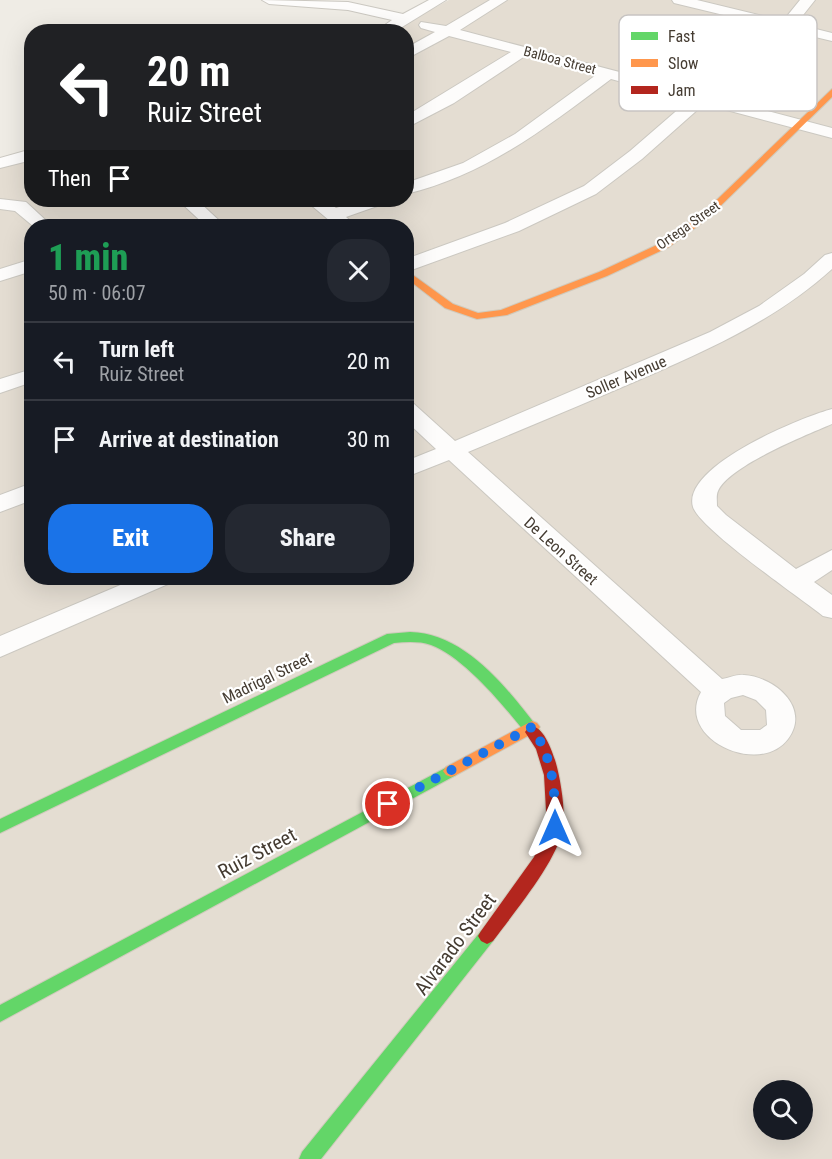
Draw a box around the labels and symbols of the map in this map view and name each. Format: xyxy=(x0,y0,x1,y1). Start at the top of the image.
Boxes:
legend xyxy=(619,15,817,111)
text: Fast xyxy=(668,27,695,46)
street label: Balboa Street xyxy=(522,43,598,77)
text: Slow xyxy=(668,54,698,73)
text: Jam xyxy=(668,81,695,100)
street label: Ortega Street xyxy=(653,197,723,253)
street label: Soller Avenue xyxy=(583,351,669,403)
street label: De Leon Street xyxy=(520,513,602,589)
street label: Madrigal Street xyxy=(219,648,315,708)
pin xyxy=(362,778,413,829)
position arrow xyxy=(523,796,587,860)
street label: Ruiz Street xyxy=(214,822,300,884)
street label: Alvarado Street xyxy=(409,888,501,999)

